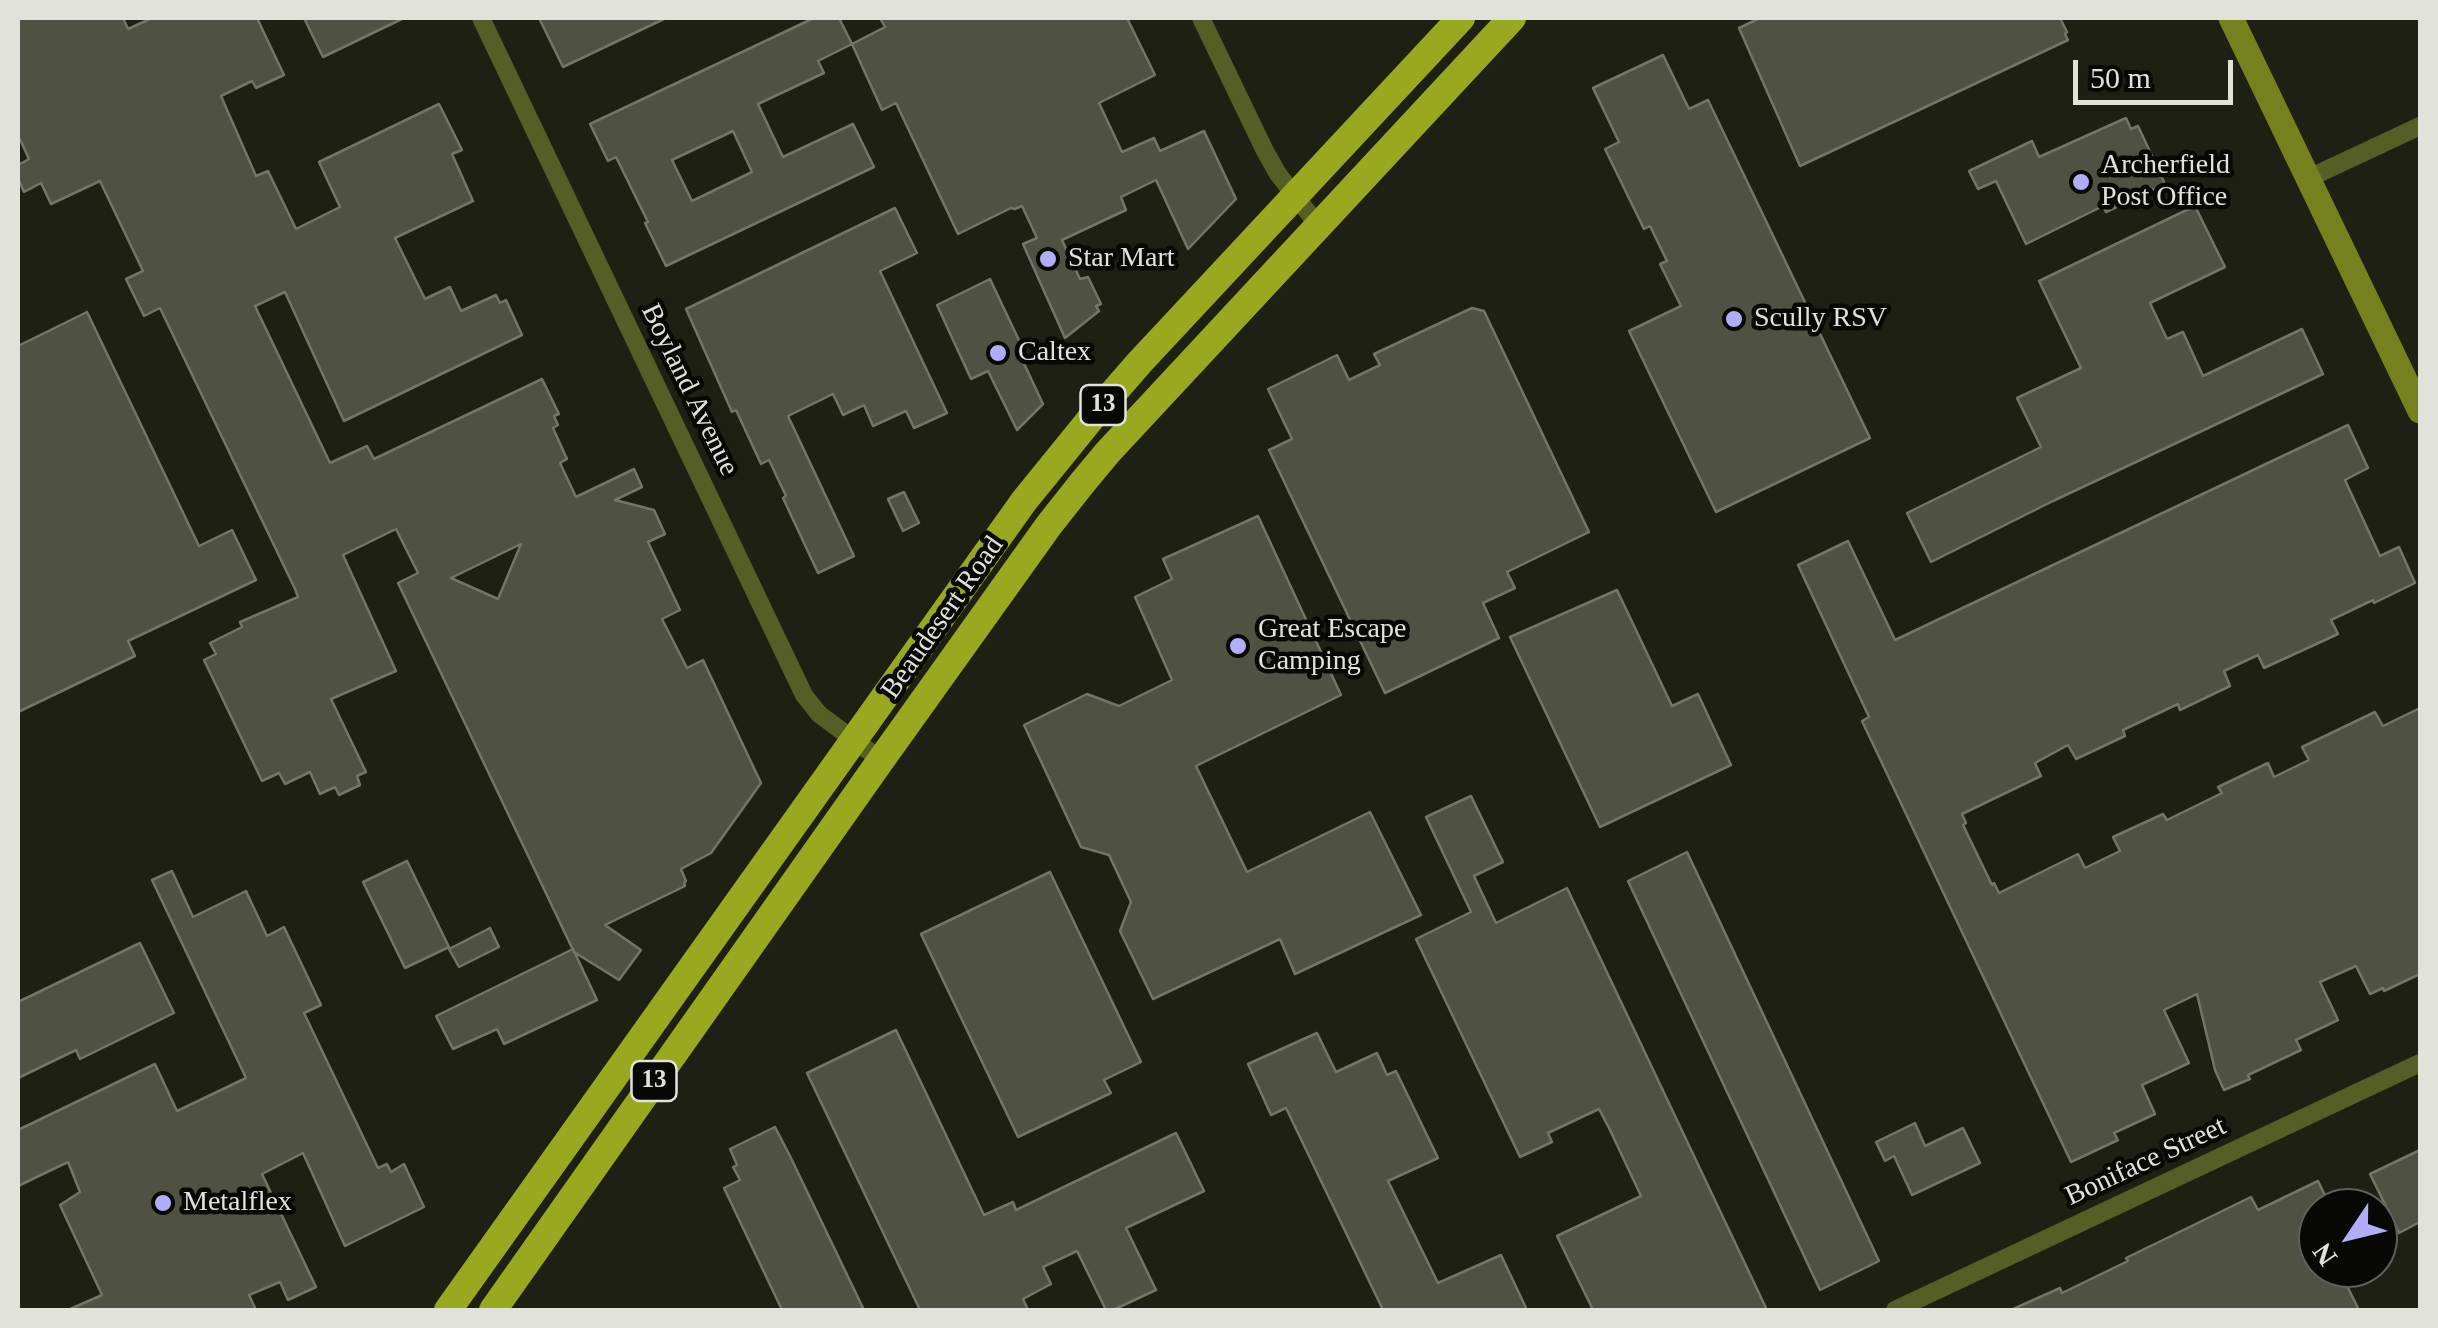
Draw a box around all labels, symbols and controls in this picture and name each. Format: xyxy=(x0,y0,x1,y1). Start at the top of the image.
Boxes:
scale bar xyxy=(2078,40,2238,102)
text: 50 m xyxy=(2090,61,2151,94)
place label: Archerfield Post Office xyxy=(2101,149,2230,215)
marker: Archerfield Post Office xyxy=(2070,171,2092,193)
place label: Star Mart xyxy=(1068,242,1175,276)
marker: Star Mart xyxy=(1037,248,1059,270)
street label: Boyland Avenue xyxy=(633,299,745,481)
place label: Scully RSV xyxy=(1754,302,1887,336)
marker: Scully RSV xyxy=(1723,308,1745,330)
place label: Caltex xyxy=(1018,336,1091,370)
marker: Caltex xyxy=(987,342,1009,364)
road number: 13 xyxy=(1080,385,1126,425)
street label: Beaudesert Road xyxy=(875,530,1011,706)
place label: Great Escape Camping xyxy=(1258,613,1406,679)
marker: Great Escape Camping xyxy=(1227,635,1249,657)
road number: 13 xyxy=(632,1061,676,1101)
street label: Boniface Street xyxy=(2060,1110,2232,1214)
place label: Metalflex xyxy=(183,1186,292,1220)
north arrow xyxy=(2298,1188,2398,1288)
marker: Metalflex xyxy=(152,1192,174,1214)
text: N xyxy=(2306,1237,2343,1272)

